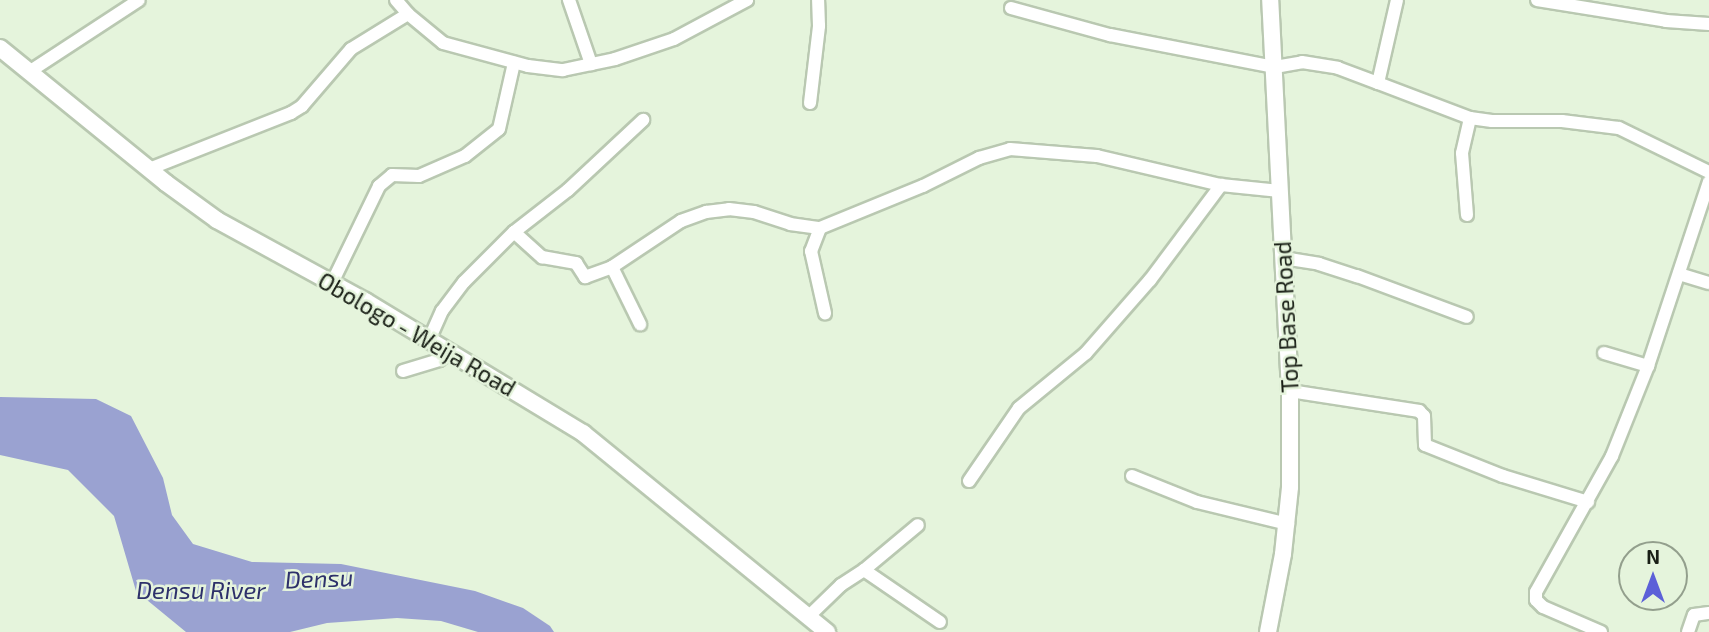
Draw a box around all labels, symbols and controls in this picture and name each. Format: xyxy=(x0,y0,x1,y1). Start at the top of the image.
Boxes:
street label: Top Base Road xyxy=(1268,241,1304,393)
street label: Obologo - Weija Road xyxy=(313,266,521,402)
north arrow xyxy=(1618,541,1688,611)
text: N xyxy=(1646,545,1660,568)
water label: Densu xyxy=(284,562,354,594)
water label: Densu River xyxy=(136,576,266,604)

